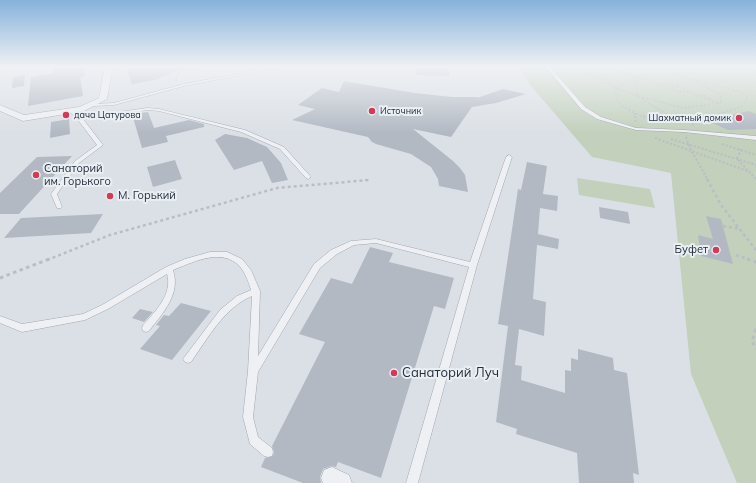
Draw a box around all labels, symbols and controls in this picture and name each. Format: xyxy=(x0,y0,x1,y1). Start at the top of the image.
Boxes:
marker: Источник xyxy=(367,106,377,116)
place label: Источник xyxy=(380,106,421,116)
marker: дача Цатурова xyxy=(61,110,71,120)
place label: дача Цатурова xyxy=(74,110,141,120)
place label: Шахматный домик xyxy=(648,113,731,123)
marker: Шахматный домик xyxy=(734,113,744,123)
place label: Санаторий им. Горького xyxy=(44,162,111,188)
marker: Санаторий им. Горького xyxy=(31,170,41,180)
place label: М. Горький xyxy=(118,189,176,203)
marker: М. Горький xyxy=(105,191,115,201)
place label: Буфет xyxy=(675,243,708,257)
marker: Буфет xyxy=(711,245,721,255)
place label: Cанаторий Луч xyxy=(402,365,499,381)
marker: Cанаторий Луч xyxy=(389,368,399,378)

